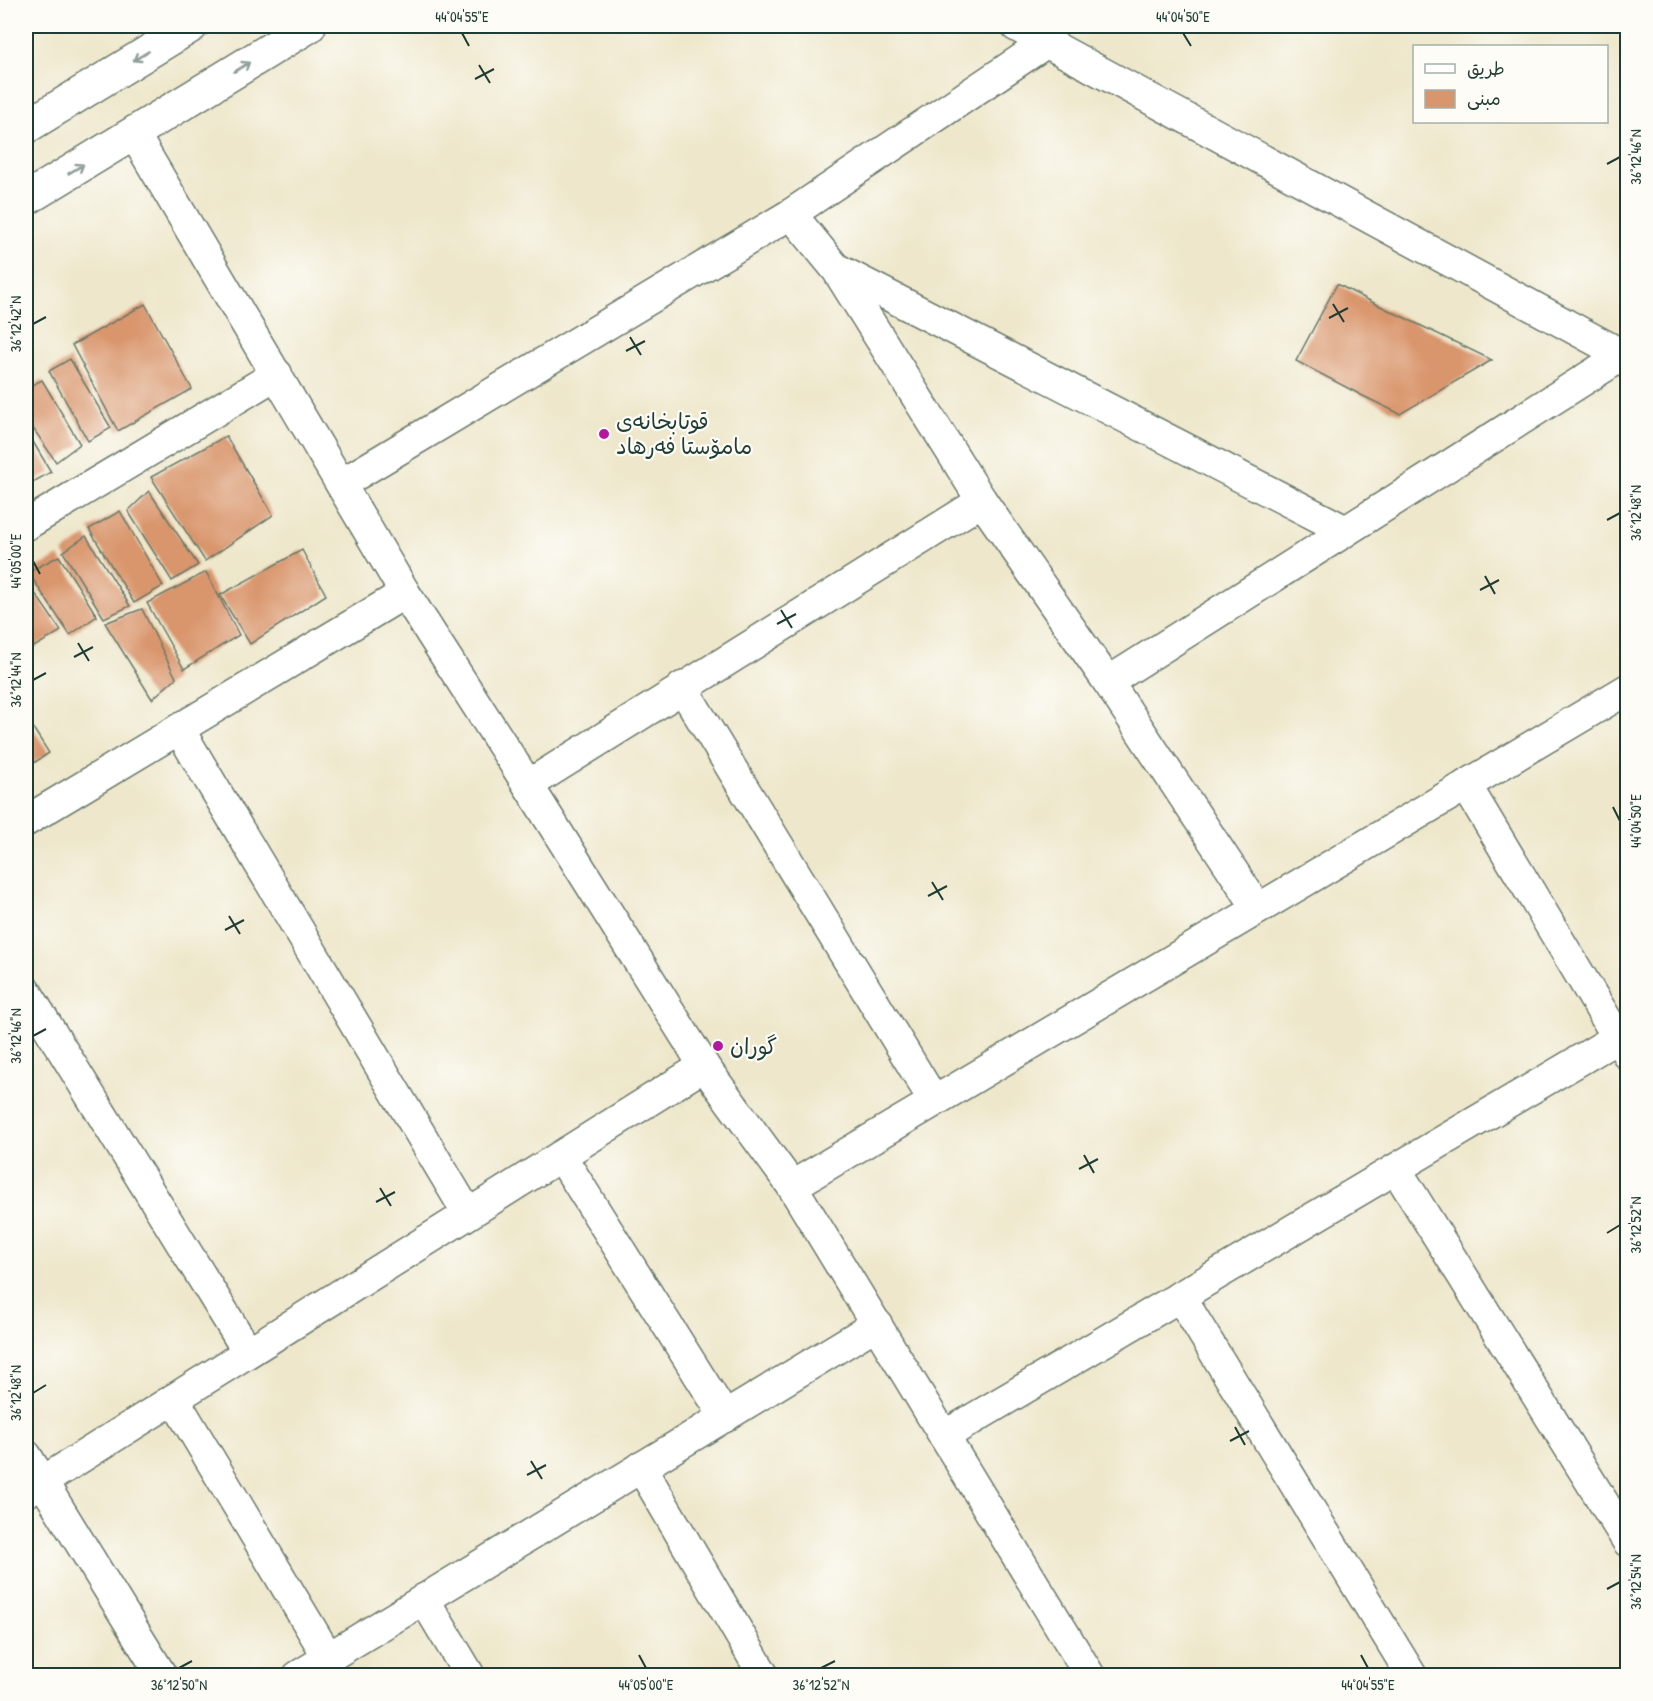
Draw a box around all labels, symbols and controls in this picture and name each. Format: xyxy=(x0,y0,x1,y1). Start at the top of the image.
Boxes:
text: 44°04'55"E xyxy=(435,6,489,27)
text: 44°04'50"E xyxy=(1156,6,1210,27)
legend xyxy=(1413,45,1608,123)
one-way arrow xyxy=(133,51,150,63)
text: طريق xyxy=(1467,56,1505,81)
one-way arrow xyxy=(233,60,250,72)
text: مبنى xyxy=(1467,86,1501,111)
text: 36°12'46"N xyxy=(1625,129,1646,185)
one-way arrow xyxy=(67,162,84,174)
text: 36°12'42"N xyxy=(5,296,26,352)
place label: قوتابخانەی مامۆستا فەرهاد xyxy=(616,406,752,461)
marker: قوتابخانەی مامۆستا فەرهاد xyxy=(597,427,611,441)
text: 36°12'48"N xyxy=(1625,485,1646,541)
text: 44°05'00"E xyxy=(5,533,26,588)
text: 36°12'44"N xyxy=(5,653,26,707)
text: 44°04'50"E xyxy=(1625,794,1646,848)
text: 36°12'46"N xyxy=(5,1008,26,1064)
place label: گوران xyxy=(730,1031,777,1061)
marker: گوران xyxy=(711,1039,725,1053)
text: 36°12'52"N xyxy=(1625,1196,1646,1254)
text: 36°12'48"N xyxy=(5,1365,26,1421)
text: 36°12'54"N xyxy=(1625,1554,1646,1610)
text: 36°12'50"N xyxy=(151,1674,207,1695)
text: 44°05'00"E xyxy=(619,1674,674,1695)
text: 36°12'52"N xyxy=(792,1674,850,1695)
text: 44°04'55"E xyxy=(1341,1674,1395,1695)

